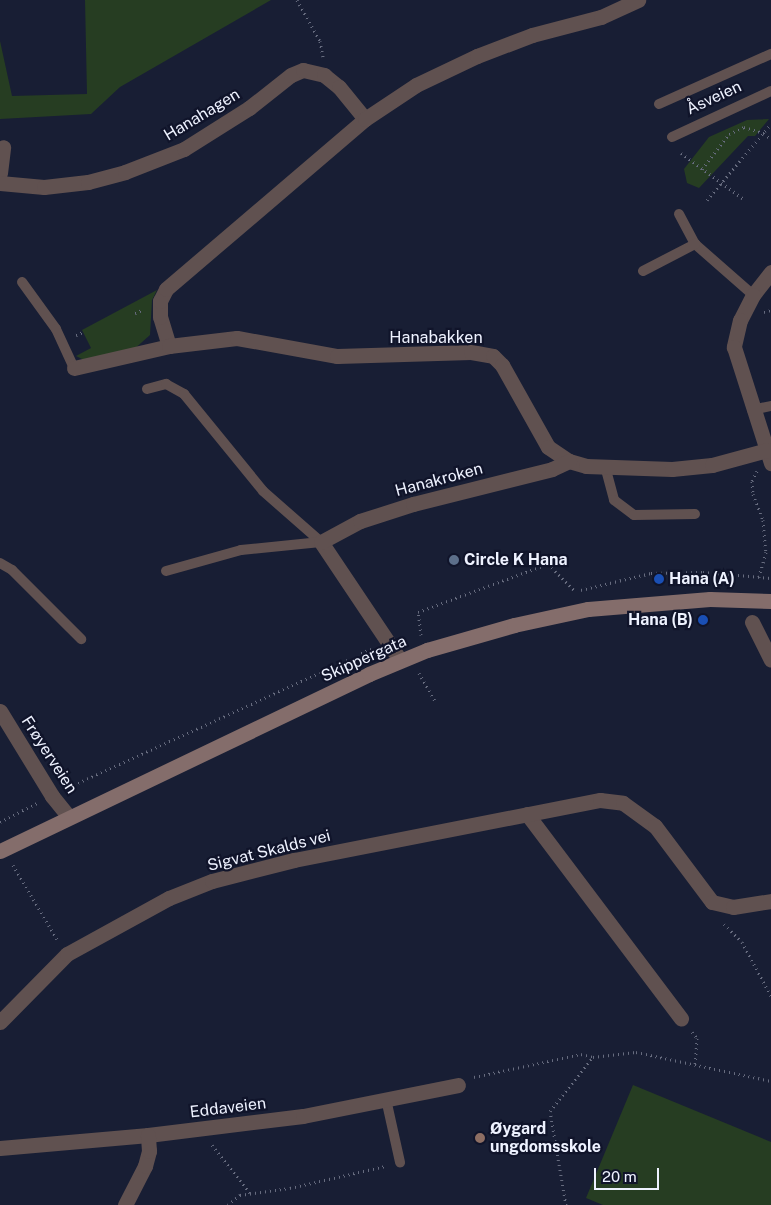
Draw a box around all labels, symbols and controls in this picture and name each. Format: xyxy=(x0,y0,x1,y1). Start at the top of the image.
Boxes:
street label: Åsveien xyxy=(683,77,745,119)
street label: Hanahagen xyxy=(161,85,243,145)
street label: Hanabakken xyxy=(389,328,483,348)
street label: Hanakroken xyxy=(393,459,485,501)
place label: Circle K Hana xyxy=(464,550,568,570)
marker: Circle K Hana xyxy=(448,554,460,566)
place label: Hana (A) xyxy=(669,569,735,589)
marker: Hana (A) xyxy=(653,573,665,585)
place label: Hana (B) xyxy=(628,610,693,630)
marker: Hana (B) xyxy=(697,614,709,626)
street label: Skippergata xyxy=(318,632,410,686)
street label: Frøyerveien xyxy=(17,713,81,797)
street label: Sigvat Skalds vei xyxy=(205,826,333,876)
street label: Eddaveien xyxy=(189,1094,267,1122)
place label: Øygard ungdomsskole xyxy=(490,1119,601,1157)
marker: Øygard ungdomsskole xyxy=(474,1132,486,1144)
scale bar xyxy=(596,1158,661,1190)
text: 20 m xyxy=(602,1168,637,1185)

